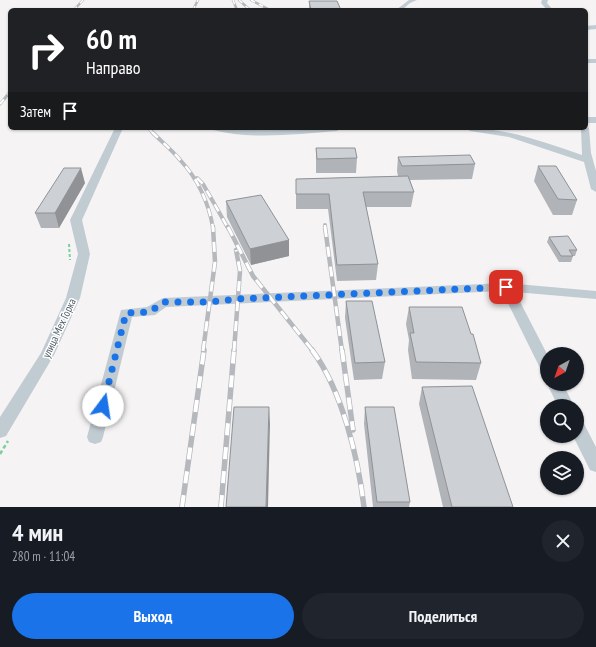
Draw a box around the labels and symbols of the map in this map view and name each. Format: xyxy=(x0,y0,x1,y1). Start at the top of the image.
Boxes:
pin xyxy=(489,270,523,304)
street label: улица Мех Горка xyxy=(39,296,79,360)
north arrow xyxy=(540,347,584,391)
position arrow xyxy=(82,385,124,427)

